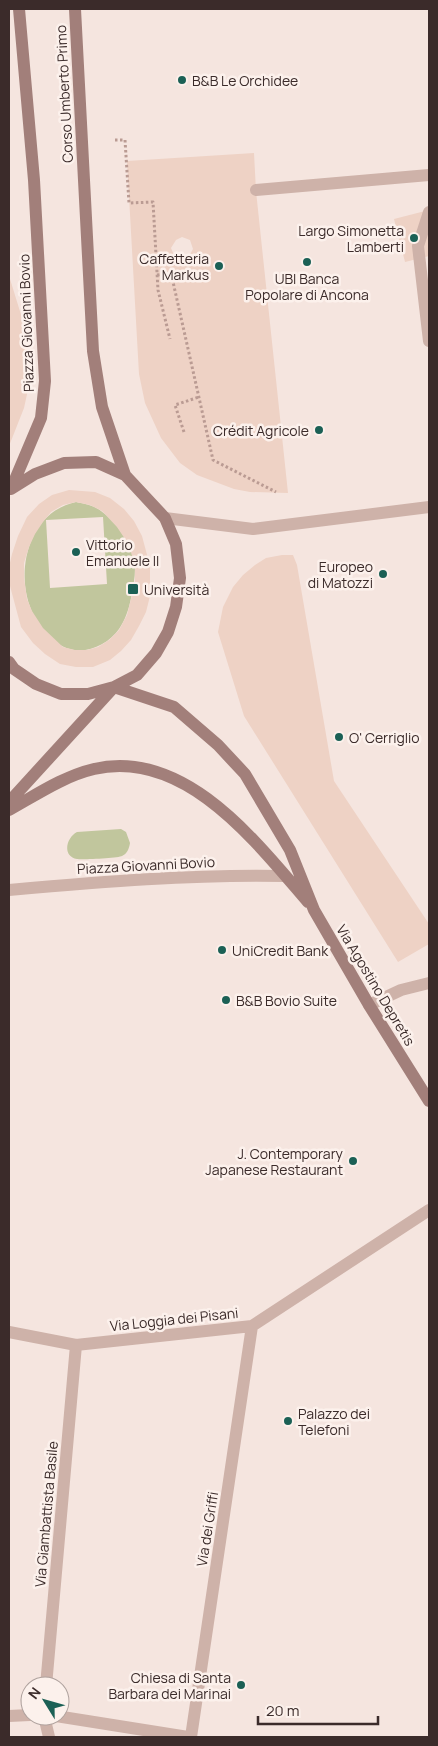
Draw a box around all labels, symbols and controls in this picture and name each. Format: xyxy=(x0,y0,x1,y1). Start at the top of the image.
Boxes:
street label: Corso Umberto Primo xyxy=(51,25,77,163)
place label: B&B Le Orchidee xyxy=(192,71,298,90)
marker: B&B Le Orchidee xyxy=(176,74,188,86)
place label: Largo Simonetta Lamberti xyxy=(298,221,404,256)
marker: Largo Simonetta Lamberti xyxy=(408,232,420,244)
place label: Caffetteria Markus xyxy=(139,249,209,284)
street label: Piazza Giovanni Bovio xyxy=(14,254,38,392)
marker: UBI Banca Popolare di Ancona xyxy=(301,256,313,268)
marker: Caffetteria Markus xyxy=(213,260,225,272)
place label: UBI Banca Popolare di Ancona xyxy=(245,269,369,304)
place label: Crédit Agricole xyxy=(213,421,309,440)
marker: Crédit Agricole xyxy=(313,424,325,436)
place label: Vittorio Emanuele II xyxy=(86,535,159,570)
marker: Vittorio Emanuele II xyxy=(70,546,82,558)
place label: Europeo di Matozzi xyxy=(308,557,373,592)
marker: Europeo di Matozzi xyxy=(377,568,389,580)
place label: Università xyxy=(144,580,209,599)
marker: Università xyxy=(126,582,140,596)
place label: O' Cerriglio xyxy=(349,728,420,747)
marker: O' Cerriglio xyxy=(333,731,345,743)
street label: Piazza Giovanni Bovio xyxy=(77,852,215,878)
street label: Via Agostino Depretis xyxy=(332,921,420,1049)
place label: UniCredit Bank xyxy=(232,941,329,960)
marker: UniCredit Bank xyxy=(216,944,228,956)
place label: B&B Bovio Suite xyxy=(236,991,337,1010)
marker: B&B Bovio Suite xyxy=(220,994,232,1006)
place label: J. Contemporary Japanese Restaurant xyxy=(205,1144,344,1179)
marker: J. Contemporary Japanese Restaurant xyxy=(347,1155,359,1167)
street label: Via Loggia dei Pisani xyxy=(109,1303,239,1335)
place label: Palazzo dei Telefoni xyxy=(298,1404,370,1439)
marker: Palazzo dei Telefoni xyxy=(282,1415,294,1427)
street label: Via Giambattista Basile xyxy=(30,1440,62,1588)
street label: Via dei Griffi xyxy=(192,1490,222,1568)
place label: Chiesa di Santa Barbara dei Marinai xyxy=(108,1668,231,1703)
north arrow xyxy=(20,1676,70,1726)
marker: Chiesa di Santa Barbara dei Marinai xyxy=(235,1679,247,1691)
text: N xyxy=(24,1683,45,1703)
scale bar xyxy=(258,1694,378,1726)
text: 20 m xyxy=(266,1700,299,1721)

